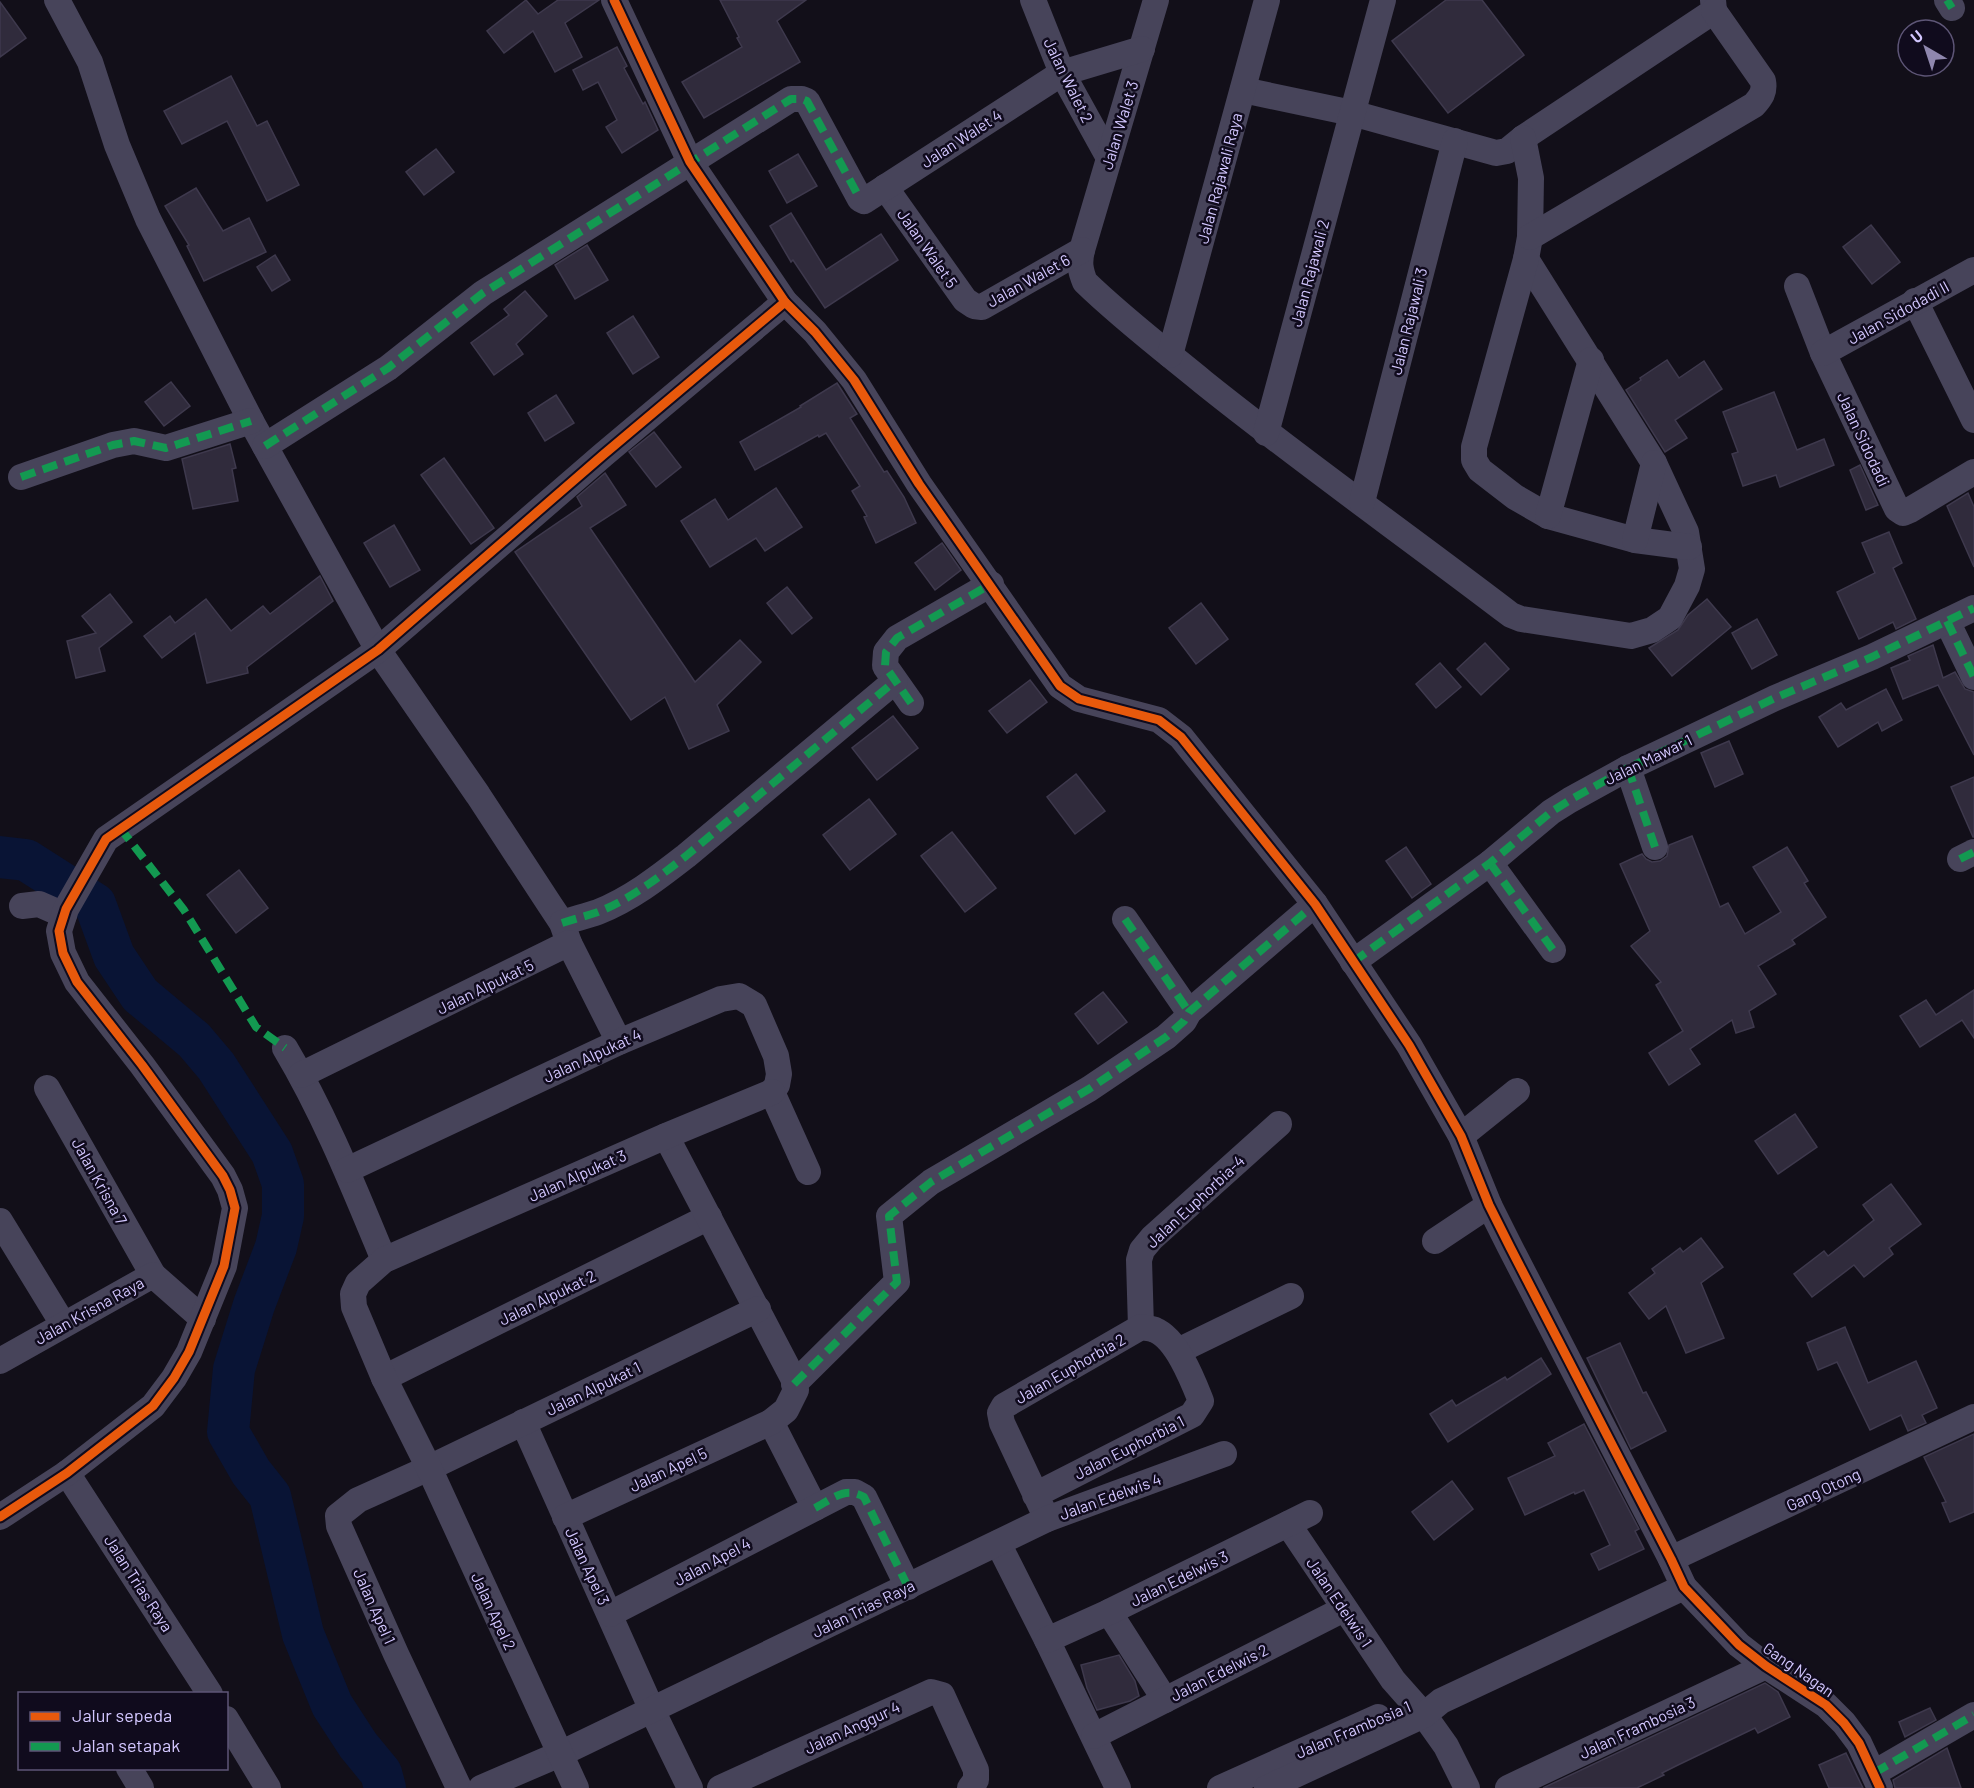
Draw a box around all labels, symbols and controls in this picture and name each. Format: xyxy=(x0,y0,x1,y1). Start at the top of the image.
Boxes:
north arrow xyxy=(1896,18,1956,78)
text: U xyxy=(1906,25,1926,47)
street label: Jalan Walet 2 xyxy=(1040,34,1098,126)
street label: Jalan Walet 3 xyxy=(1096,78,1142,172)
street label: Jalan Walet 4 xyxy=(917,105,1005,171)
street label: Jalan Rajawali Raya xyxy=(1192,110,1246,246)
street label: Jalan Walet 5 xyxy=(894,205,962,291)
street label: Jalan Rajawali 2 xyxy=(1286,217,1332,329)
street label: Jalan Walet 6 xyxy=(983,249,1073,311)
street label: Jalan Rajawali 3 xyxy=(1386,265,1430,377)
street label: Jalan Sidodadi II xyxy=(1844,276,1952,348)
street label: Jalan Sidodadi xyxy=(1834,389,1894,489)
street label: Jalan Mawar 1 xyxy=(1601,730,1695,788)
street label: Jalan Alpukat 5 xyxy=(434,954,536,1018)
street label: Jalan Alpukat 4 xyxy=(540,1024,644,1086)
street label: Jalan Krisna 7 xyxy=(68,1134,132,1228)
street label: Jalan Alpukat 3 xyxy=(525,1145,629,1205)
street label: Jalan Euphorbia-4 xyxy=(1142,1151,1248,1251)
street label: Jalan Alpukat 2 xyxy=(495,1265,599,1329)
street label: Jalan Krisna Raya xyxy=(31,1272,147,1348)
street label: Jalan Euphorbia 2 xyxy=(1012,1329,1128,1407)
street label: Jalan Alpukat 1 xyxy=(543,1357,643,1419)
street label: Jalan Euphorbia 1 xyxy=(1071,1411,1187,1483)
street label: Jalan Apel 5 xyxy=(626,1443,710,1495)
street label: Gang Otong xyxy=(1783,1464,1863,1514)
street label: Jalan Edelwis 4 xyxy=(1056,1469,1164,1523)
street label: Jalan Apel 3 xyxy=(562,1524,614,1608)
street label: Jalan Trias Raya xyxy=(101,1531,177,1635)
street label: Jalan Apel 4 xyxy=(671,1533,753,1589)
street label: Jalan Edelwis 3 xyxy=(1127,1546,1231,1610)
street label: Jalan Edelwis 1 xyxy=(1303,1554,1377,1650)
street label: Jalan Apel 1 xyxy=(350,1565,400,1647)
street label: Jalan Apel 2 xyxy=(468,1569,520,1653)
street label: Jalan Trias Raya xyxy=(809,1575,917,1641)
street label: Gang Nagan xyxy=(1760,1638,1838,1700)
street label: Jalan Edelwis 2 xyxy=(1167,1639,1271,1705)
legend xyxy=(18,1692,228,1770)
street label: Jalan Frambosia 3 xyxy=(1576,1692,1698,1762)
street label: Jalan Frambosia 1 xyxy=(1293,1696,1413,1762)
street label: Jalan Anggur 4 xyxy=(801,1697,903,1757)
text: Jalur sepeda xyxy=(72,1704,172,1726)
text: Jalan setapak xyxy=(72,1734,180,1756)

